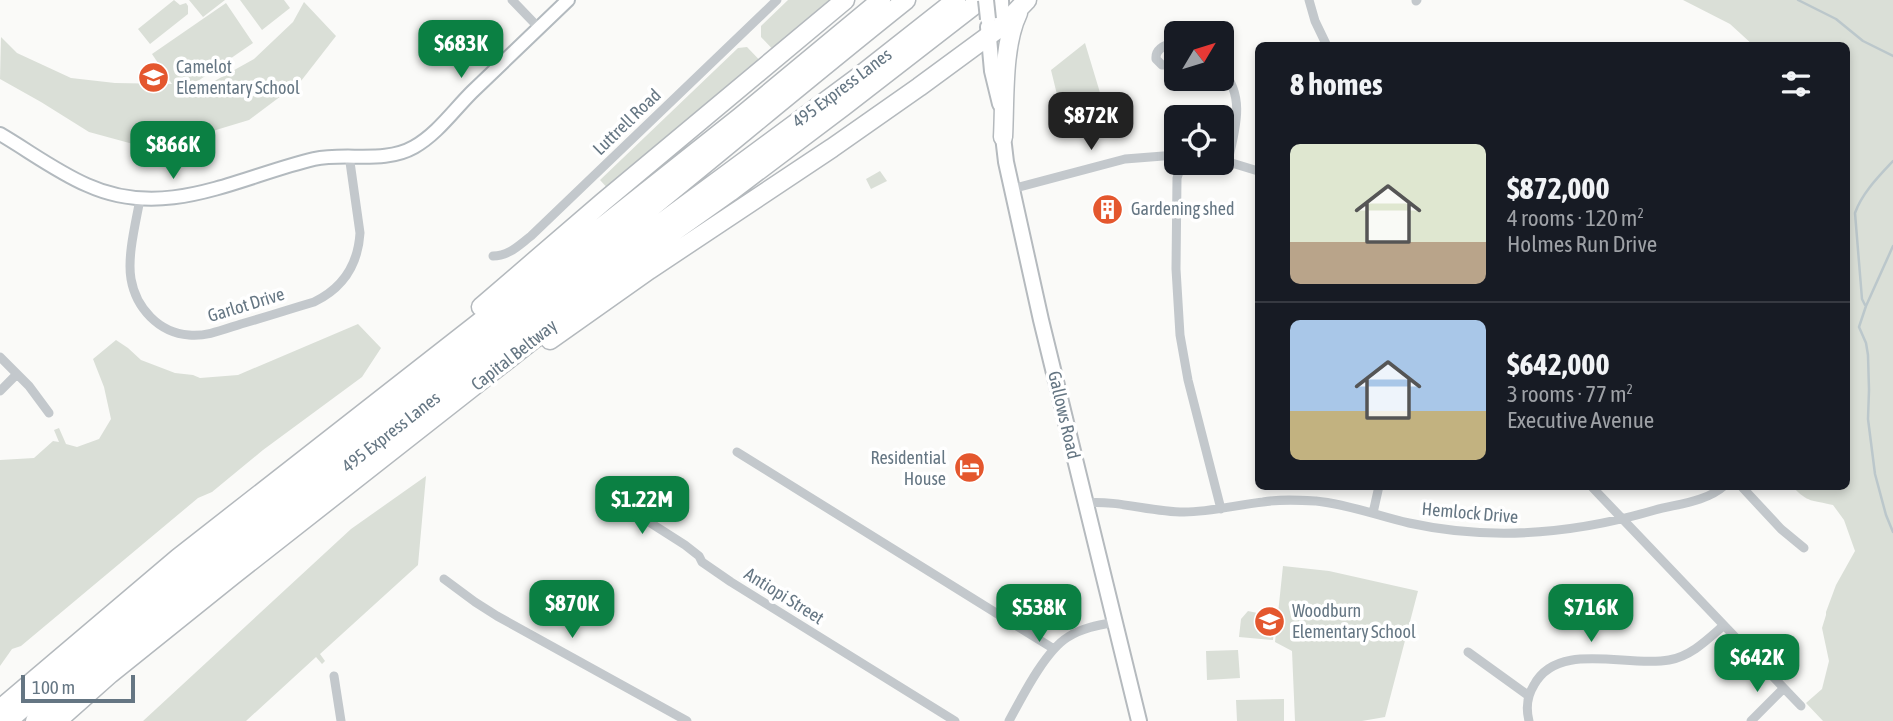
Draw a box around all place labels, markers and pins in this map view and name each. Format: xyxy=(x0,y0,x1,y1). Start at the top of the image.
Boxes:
pin: $683K xyxy=(412,20,510,80)
place label: Camelot Elementary School xyxy=(176,56,300,98)
school or university icon: Camelot Elementary School xyxy=(136,60,170,94)
pin: $872K xyxy=(1042,92,1140,152)
pin: $866K xyxy=(124,122,222,181)
building icon: Gardening shed xyxy=(1091,192,1125,226)
place label: Gardening shed xyxy=(1131,198,1234,219)
place label: Residential House xyxy=(870,447,946,489)
hotel icon: Residential House xyxy=(952,451,986,485)
pin: $1.22M xyxy=(585,476,699,536)
pin: $870K xyxy=(523,580,621,640)
pin: $538K xyxy=(990,584,1088,644)
pin: $716K xyxy=(1542,584,1640,644)
place label: Woodburn Elementary School xyxy=(1292,600,1416,642)
school or university icon: Woodburn Elementary School xyxy=(1252,604,1286,638)
pin: $642K xyxy=(1708,634,1806,694)

